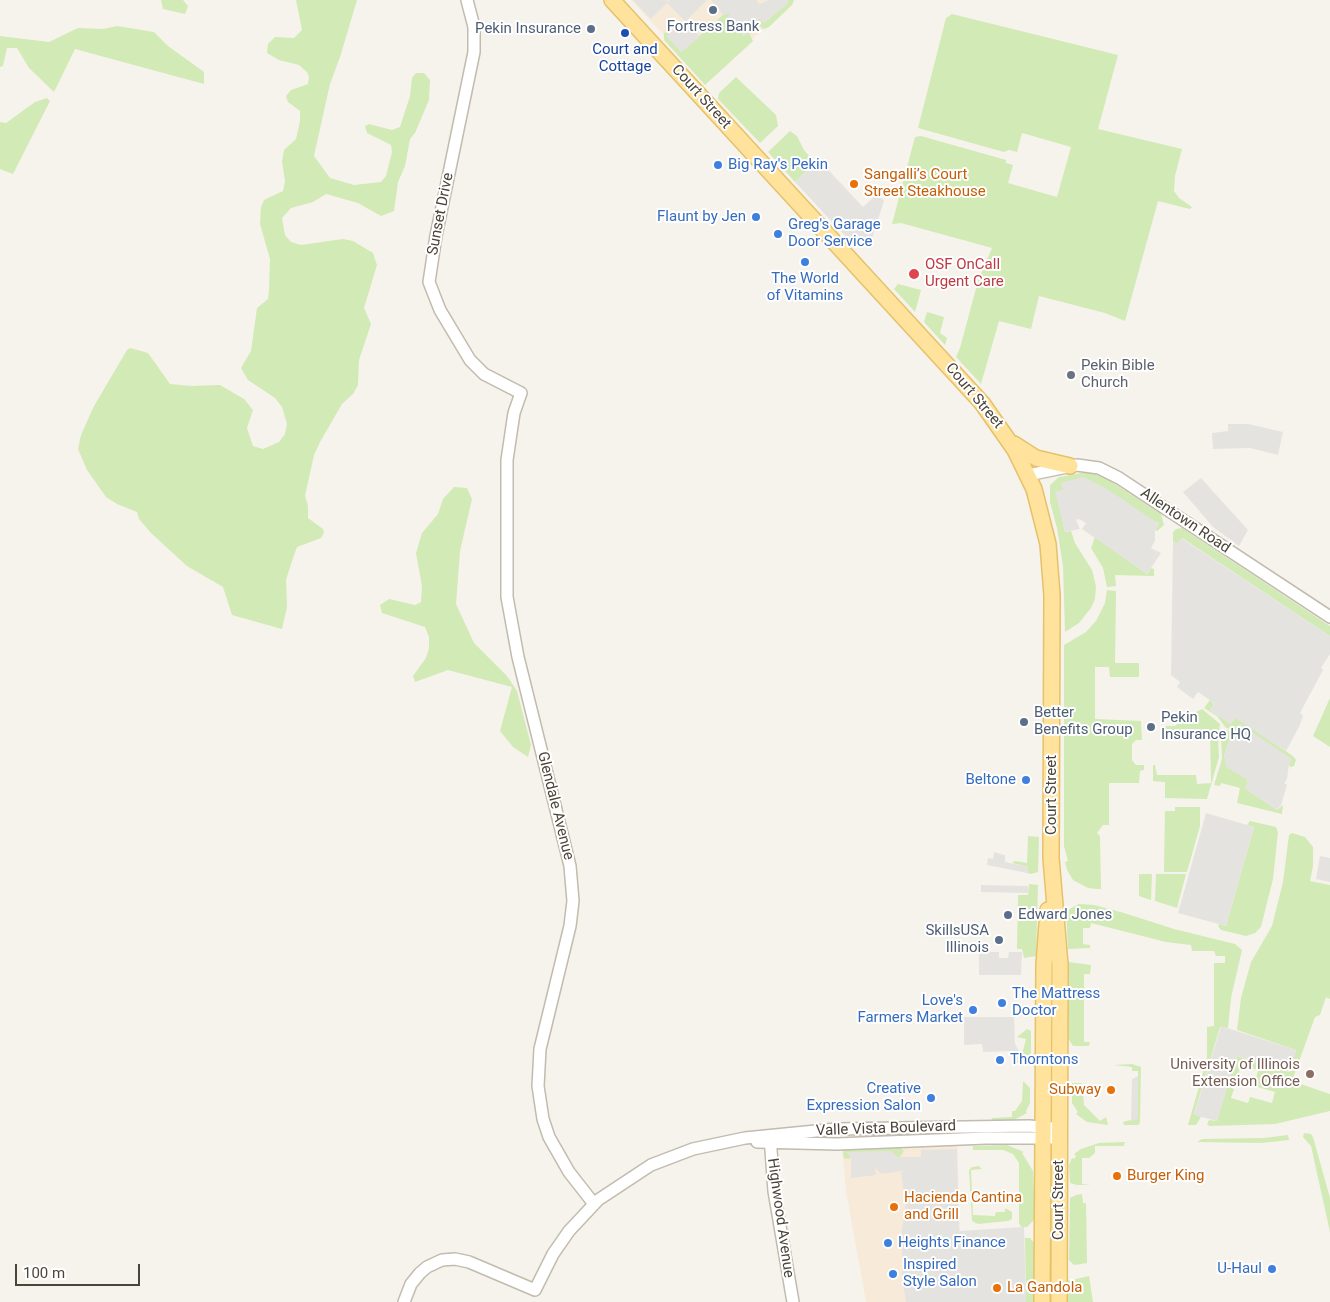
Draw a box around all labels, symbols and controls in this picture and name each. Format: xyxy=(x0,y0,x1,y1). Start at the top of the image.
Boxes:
marker: Fortress Bank xyxy=(707,4,719,16)
place label: Fortress Bank xyxy=(667,18,759,36)
place label: Pekin Insurance xyxy=(475,20,581,38)
marker: Pekin Insurance xyxy=(585,23,597,35)
marker: Court and Cottage xyxy=(619,27,631,39)
place label: Court and Cottage xyxy=(592,41,658,76)
street label: Court Street xyxy=(667,61,735,133)
place label: Big Ray's Pekin xyxy=(728,156,828,174)
marker: Big Ray's Pekin xyxy=(712,159,724,171)
place label: Sangalli’s Court Street Steakhouse xyxy=(864,166,986,201)
street label: Sunset Drive xyxy=(424,171,458,257)
marker: Sangalli’s Court Street Steakhouse xyxy=(848,178,860,190)
place label: Flaunt by Jen xyxy=(657,208,746,226)
marker: Flaunt by Jen xyxy=(750,211,762,223)
place label: Greg's Garage Door Service xyxy=(788,216,881,251)
marker: Greg's Garage Door Service xyxy=(772,228,784,240)
marker: The World of Vitamins xyxy=(799,256,811,268)
place label: OSF OnCall Urgent Care xyxy=(925,256,1004,291)
marker: OSF OnCall Urgent Care xyxy=(907,267,921,281)
place label: The World of Vitamins xyxy=(767,270,843,305)
place label: Pekin Bible Church xyxy=(1081,357,1155,392)
street label: Court Street xyxy=(941,359,1007,433)
marker: Pekin Bible Church xyxy=(1065,369,1077,381)
street label: Allentown Road xyxy=(1137,484,1233,558)
place label: Better Benefits Group xyxy=(1034,704,1133,739)
place label: Pekin Insurance HQ xyxy=(1161,709,1251,744)
marker: Better Benefits Group xyxy=(1018,716,1030,728)
marker: Pekin Insurance HQ xyxy=(1145,721,1157,733)
street label: Glendale Avenue xyxy=(533,750,577,862)
street label: Court Street xyxy=(1043,755,1061,835)
place label: Beltone xyxy=(965,771,1016,789)
marker: Beltone xyxy=(1020,774,1032,786)
place label: Edward Jones xyxy=(1018,906,1112,924)
marker: Edward Jones xyxy=(1002,909,1014,921)
place label: SkillsUSA Illinois xyxy=(925,922,989,957)
marker: SkillsUSA Illinois xyxy=(993,934,1005,946)
place label: The Mattress Doctor xyxy=(1012,985,1100,1020)
place label: Love's Farmers Market xyxy=(857,992,963,1027)
marker: The Mattress Doctor xyxy=(996,997,1008,1009)
marker: Love's Farmers Market xyxy=(967,1004,979,1016)
place label: Thorntons xyxy=(1010,1051,1078,1069)
marker: Thorntons xyxy=(994,1054,1006,1066)
place label: University of Illinois Extension Office xyxy=(1170,1056,1300,1091)
marker: University of Illinois Extension Office xyxy=(1304,1068,1316,1080)
place label: Creative Expression Salon xyxy=(806,1080,921,1115)
place label: Subway xyxy=(1049,1081,1101,1099)
marker: Subway xyxy=(1105,1084,1117,1096)
marker: Creative Expression Salon xyxy=(925,1092,937,1104)
street label: Valle Vista Boulevard xyxy=(815,1118,957,1140)
street label: Highwood Avenue xyxy=(763,1157,797,1279)
street label: Court Street xyxy=(1050,1160,1068,1240)
place label: Burger King xyxy=(1127,1167,1205,1185)
marker: Burger King xyxy=(1111,1170,1123,1182)
place label: Hacienda Cantina and Grill xyxy=(904,1189,1022,1224)
marker: Hacienda Cantina and Grill xyxy=(888,1201,900,1213)
place label: Heights Finance xyxy=(898,1234,1006,1252)
marker: Heights Finance xyxy=(882,1237,894,1249)
scale bar xyxy=(18,1254,142,1286)
place label: Inspired Style Salon xyxy=(903,1256,977,1291)
place label: U-Haul xyxy=(1217,1260,1262,1278)
marker: U-Haul xyxy=(1266,1263,1278,1275)
text: 100 m xyxy=(23,1264,65,1282)
marker: Inspired Style Salon xyxy=(887,1268,899,1280)
place label: La Gandola xyxy=(1007,1279,1082,1297)
marker: La Gandola xyxy=(991,1282,1003,1294)

